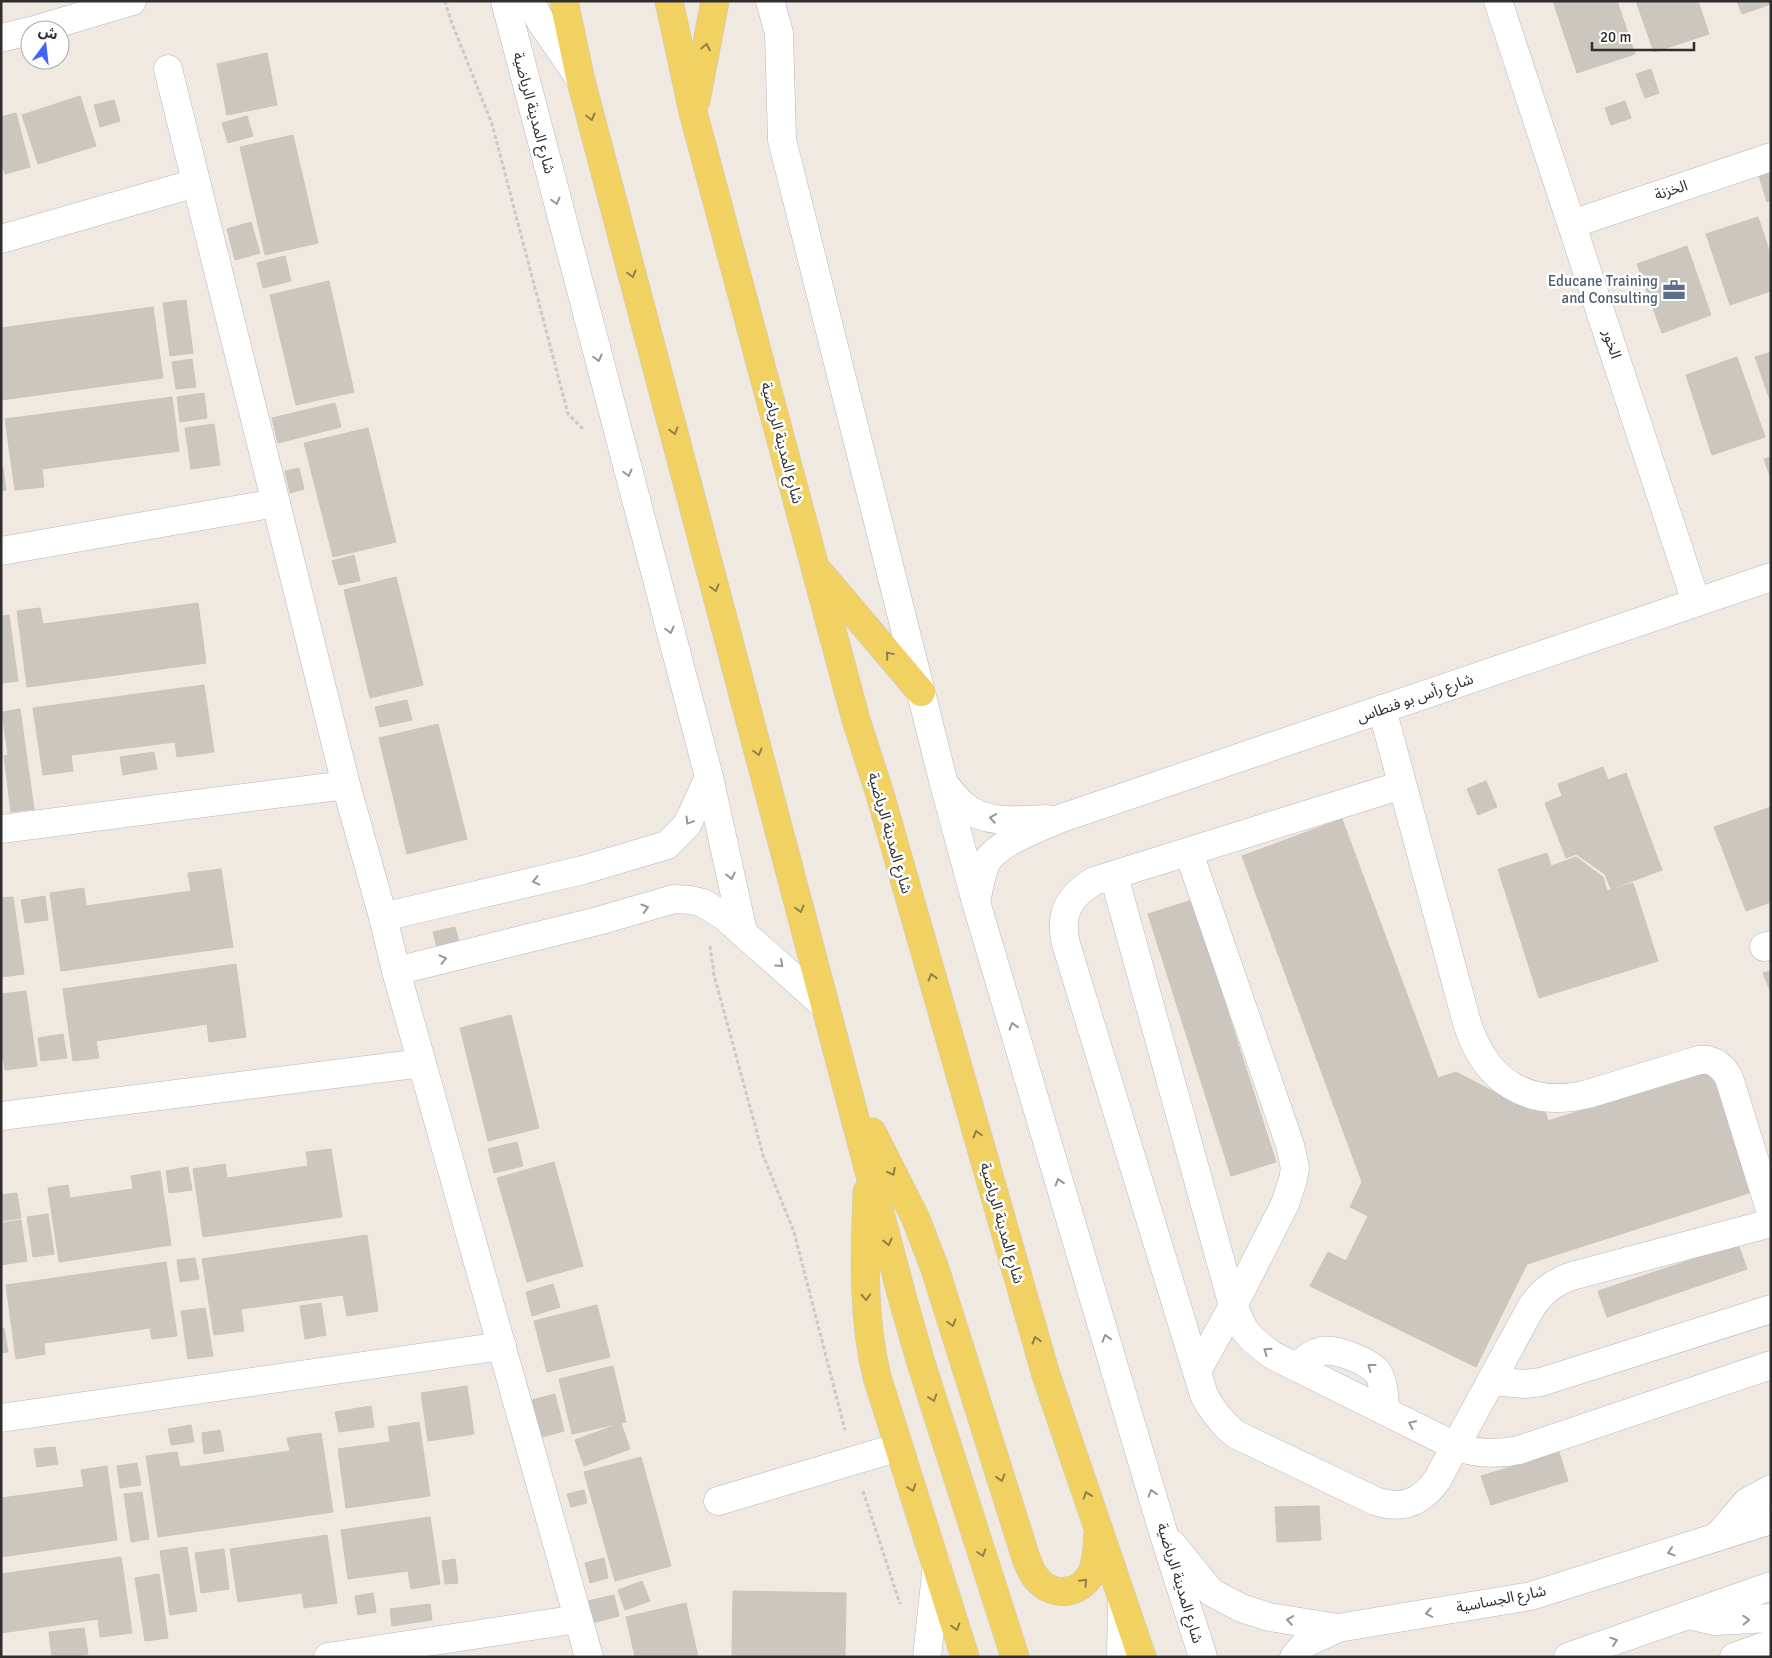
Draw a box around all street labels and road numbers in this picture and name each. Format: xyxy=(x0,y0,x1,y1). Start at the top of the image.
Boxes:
street label: شارع المدينة الرياضية xyxy=(506,50,559,177)
street label: الخزنة xyxy=(1652,176,1690,204)
street label: الخور xyxy=(1599,326,1625,361)
street label: شارع المدينة الرياضية xyxy=(754,380,807,507)
street label: شارع رأس بو فنطاس xyxy=(1354,670,1477,729)
street label: شارع المدينة الرياضية xyxy=(861,770,916,897)
street label: شارع المدينة الرياضية xyxy=(973,1160,1028,1287)
street label: شارع المدينة الرياضية xyxy=(1150,1521,1207,1647)
street label: شارع الجساسية xyxy=(1454,1581,1548,1619)

